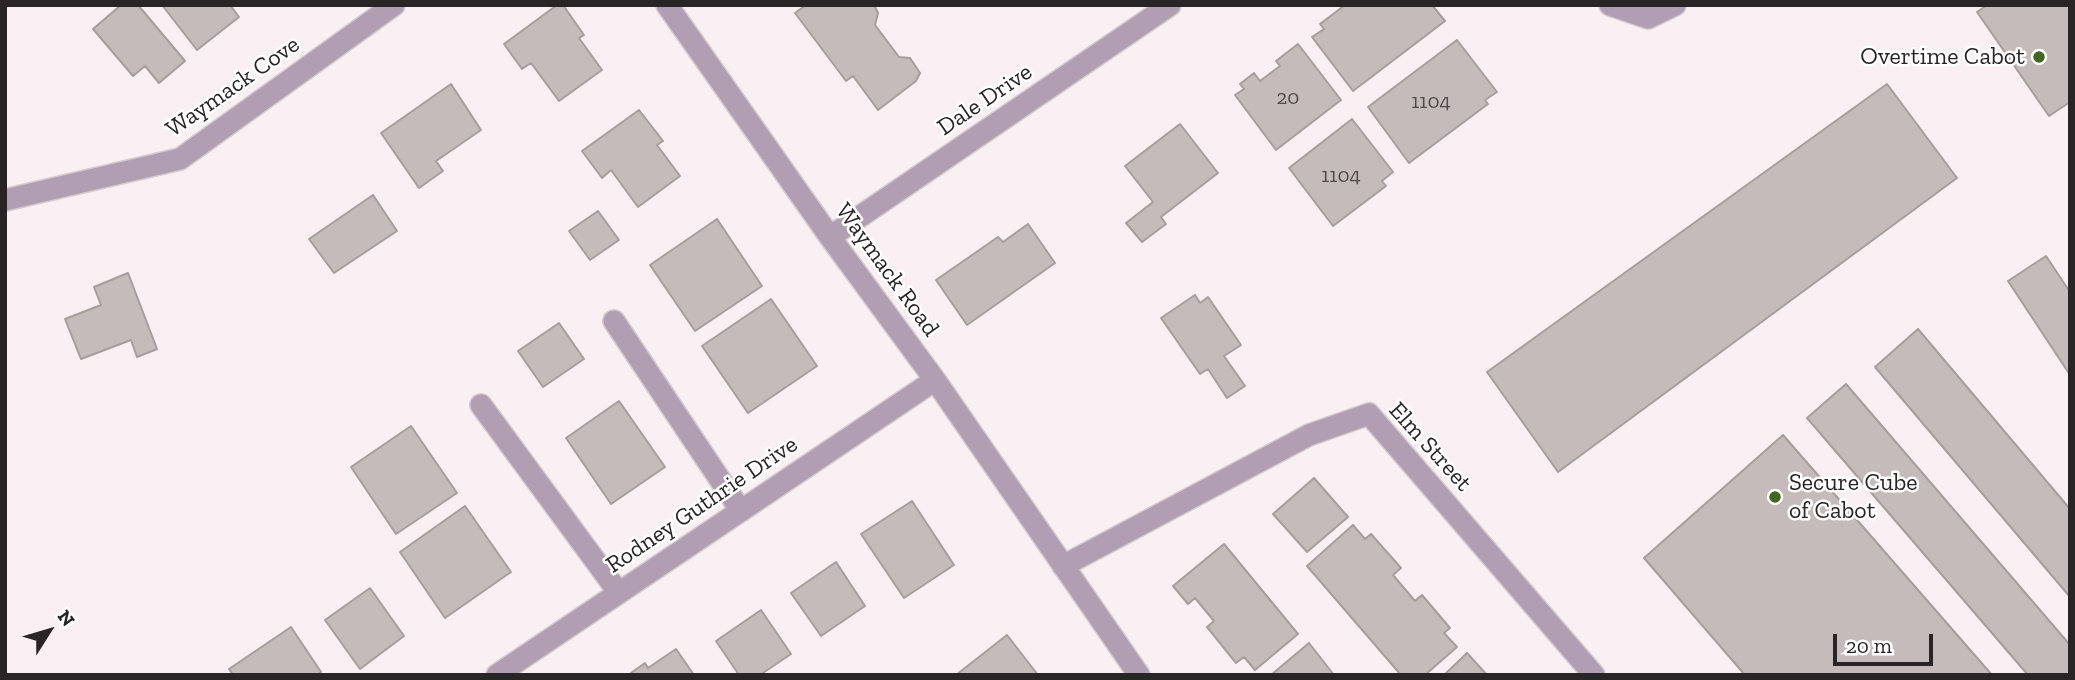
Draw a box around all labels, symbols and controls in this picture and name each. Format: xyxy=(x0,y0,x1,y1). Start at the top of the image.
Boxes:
street label: Waymack Cove xyxy=(161,30,305,144)
place label: Overtime Cabot xyxy=(1860,43,2025,71)
marker: Overtime Cabot xyxy=(2031,49,2047,65)
street label: Dale Drive xyxy=(932,58,1038,142)
house number: 20 xyxy=(1277,85,1299,111)
house number: 1104 xyxy=(1411,89,1451,115)
house number: 1104 xyxy=(1321,163,1361,189)
street label: Waymack Road xyxy=(829,198,945,342)
street label: Elm Street xyxy=(1383,397,1477,497)
street label: Rodney Guthrie Drive xyxy=(601,430,803,580)
place label: Secure Cube of Cabot xyxy=(1789,469,1917,525)
marker: Secure Cube of Cabot xyxy=(1767,489,1783,505)
north arrow xyxy=(14,596,84,666)
text: N xyxy=(53,605,80,631)
scale bar xyxy=(1837,620,1937,664)
text: 20 m xyxy=(1846,633,1892,658)

